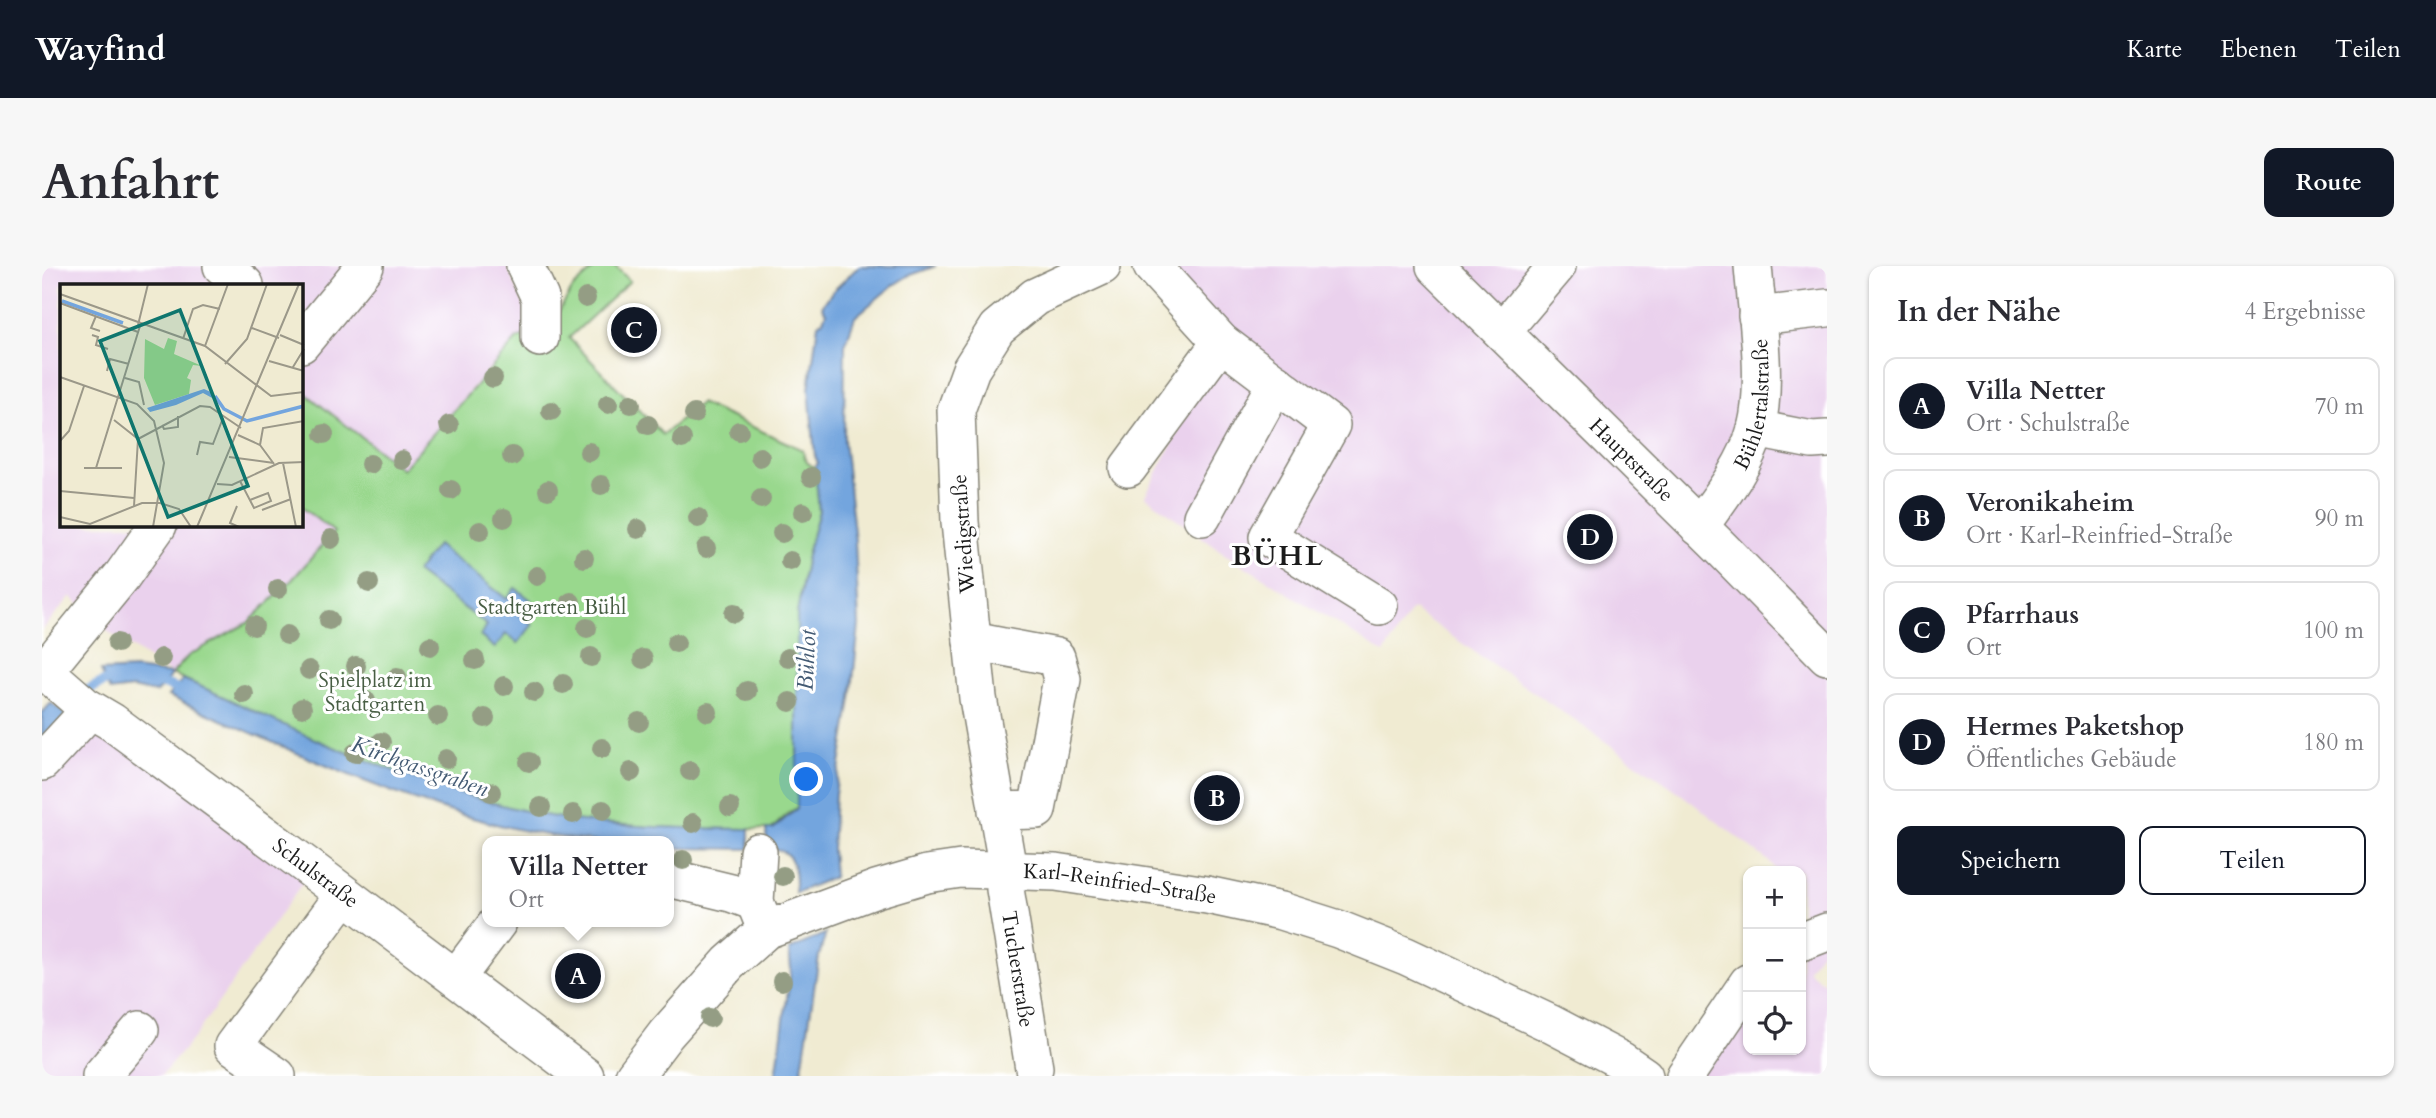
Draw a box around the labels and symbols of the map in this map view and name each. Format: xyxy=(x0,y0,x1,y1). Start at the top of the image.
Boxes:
inset map xyxy=(60,284,303,527)
pin: C xyxy=(611,304,657,356)
street label: Bühlertalstraße xyxy=(1727,338,1776,475)
street label: Hauptstraße xyxy=(1582,412,1680,509)
street label: Wiedigstraße xyxy=(945,473,982,596)
pin: D xyxy=(1567,511,1613,563)
district label: BÜHL xyxy=(1231,537,1325,575)
park label: Stadtgarten Bühl xyxy=(478,593,626,622)
water label: Bühlot xyxy=(789,627,824,691)
park label: Spielplatz im Stadtgarten xyxy=(318,666,432,719)
water label: Kirchgassgraben xyxy=(347,729,493,805)
your location xyxy=(789,762,823,796)
pin: B xyxy=(1194,772,1240,824)
street label: Schulstraße xyxy=(266,831,365,915)
street label: Karl-Reinfried-Straße xyxy=(1023,857,1219,912)
street label: Tucherstraße xyxy=(994,909,1041,1029)
pin: A xyxy=(555,950,601,1002)

